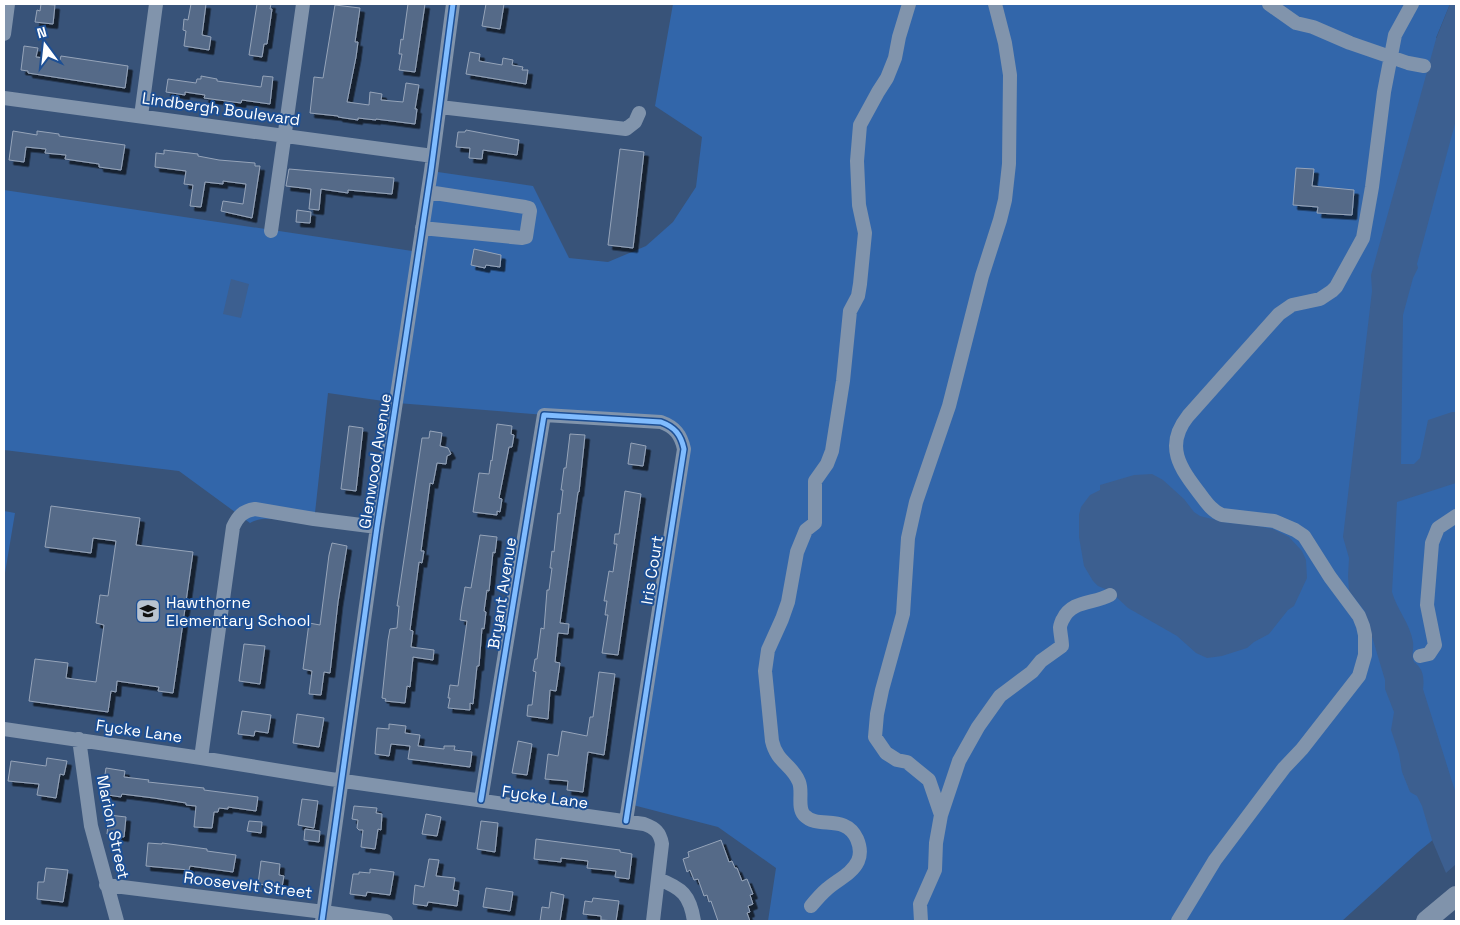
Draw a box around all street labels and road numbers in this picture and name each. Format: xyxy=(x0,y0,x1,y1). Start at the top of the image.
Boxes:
street label: Lindbergh Boulevard xyxy=(141,88,301,130)
street label: Glenwood Avenue xyxy=(354,392,396,530)
street label: Iris Court xyxy=(636,534,668,606)
street label: Bryant Avenue xyxy=(483,536,521,650)
street label: Fycke Lane xyxy=(94,715,184,747)
street label: Marion Street xyxy=(92,773,134,881)
street label: Fycke Lane xyxy=(500,781,590,813)
street label: Roosevelt Street xyxy=(182,867,314,903)

